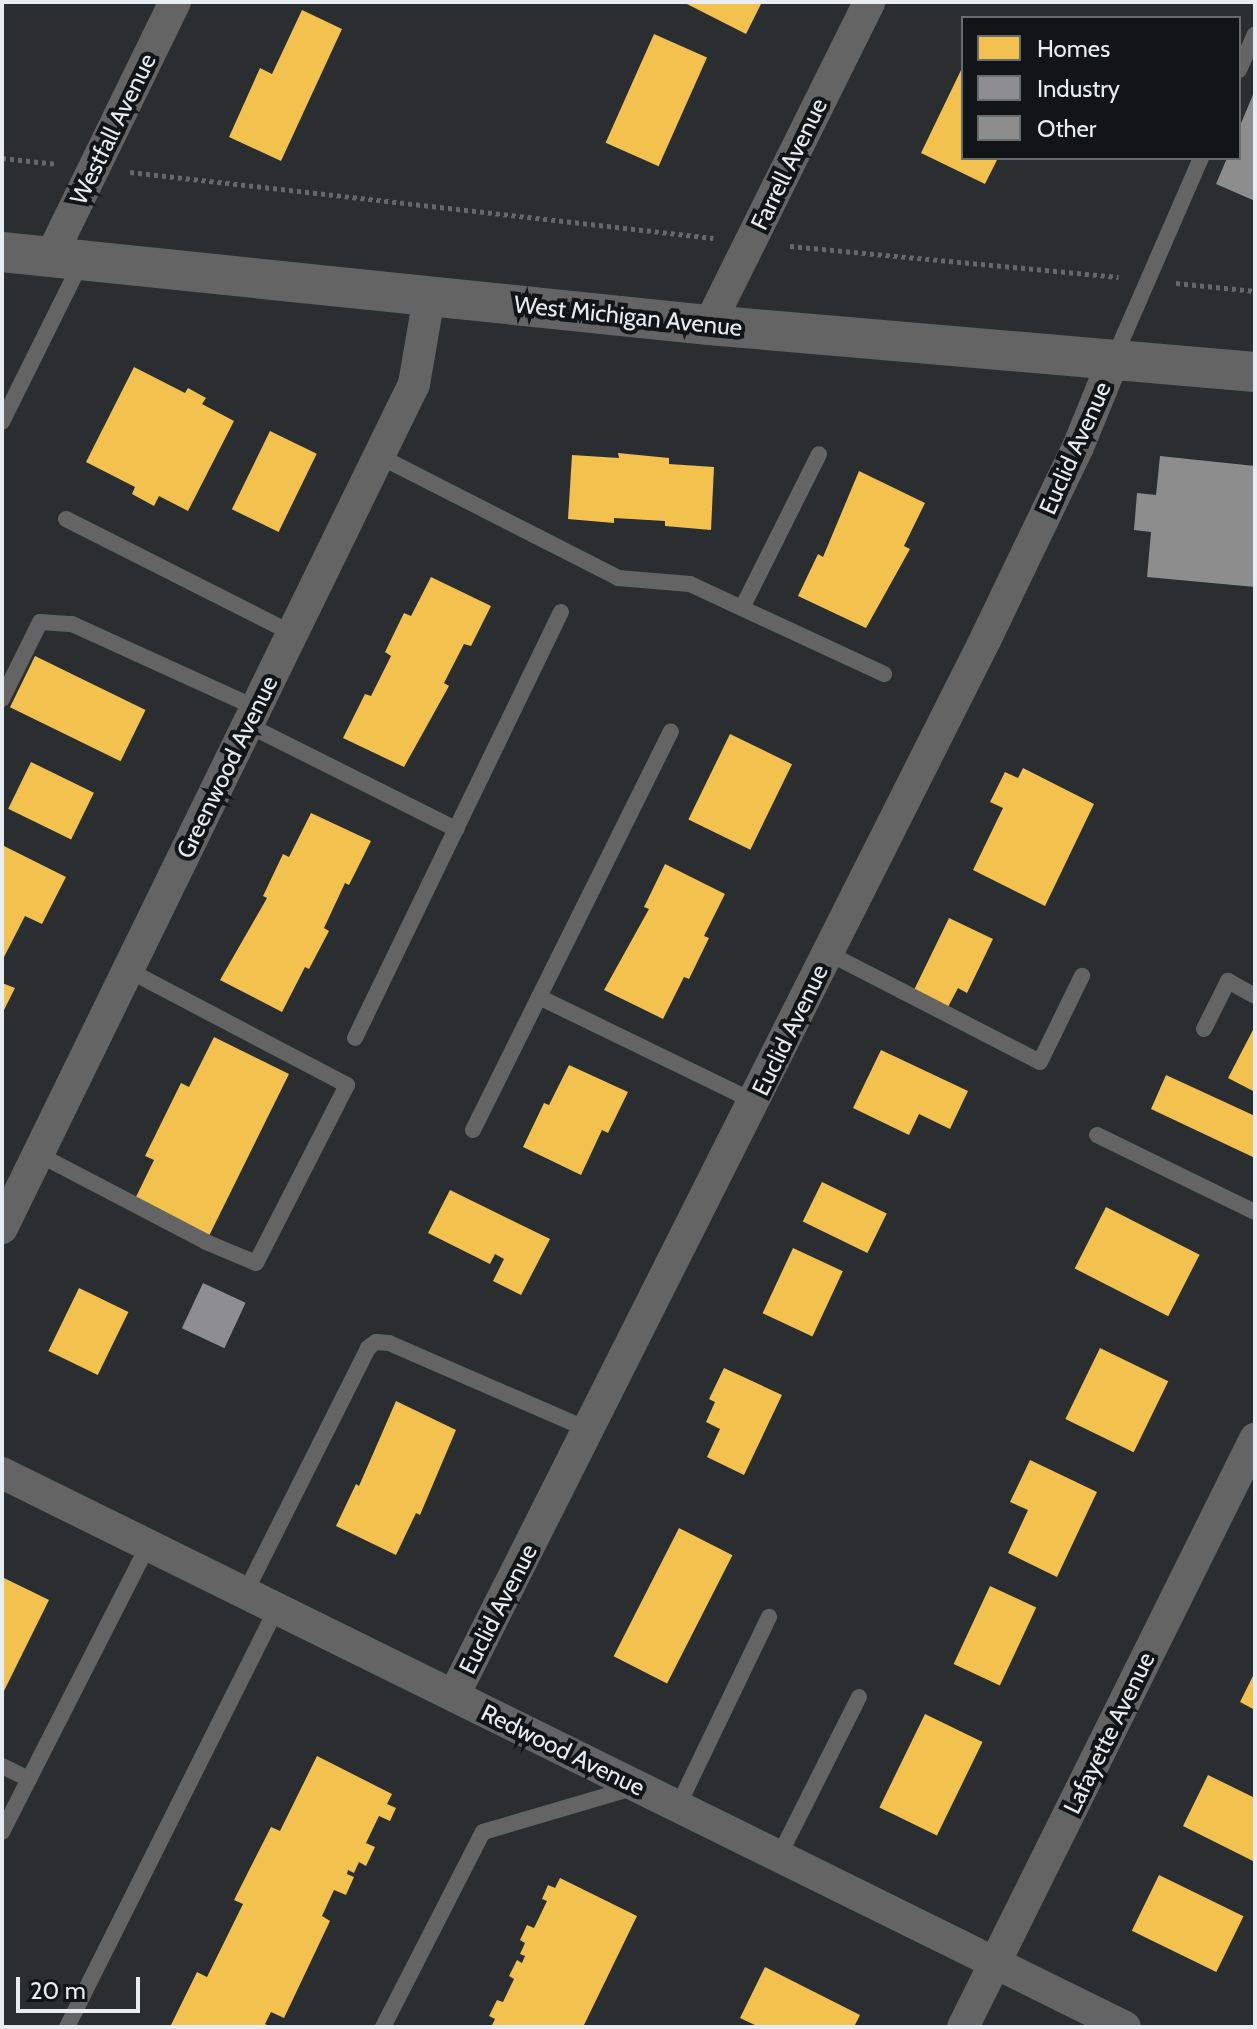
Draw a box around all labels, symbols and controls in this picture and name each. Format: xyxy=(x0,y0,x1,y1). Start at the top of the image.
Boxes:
legend xyxy=(961,16,1241,160)
text: Homes xyxy=(1037,34,1110,63)
street label: Westfall Avenue xyxy=(64,49,162,209)
text: Industry xyxy=(1037,74,1120,103)
street label: Farrell Avenue xyxy=(745,94,833,234)
text: Other xyxy=(1037,114,1096,143)
street label: West Michigan Avenue xyxy=(513,290,743,342)
street label: Euclid Avenue xyxy=(1033,377,1117,519)
street label: Greenwood Avenue xyxy=(170,671,284,863)
street label: Euclid Avenue xyxy=(746,960,834,1100)
street label: Euclid Avenue xyxy=(453,1539,543,1679)
street label: Lafayette Avenue xyxy=(1057,1647,1161,1819)
street label: Redwood Avenue xyxy=(477,1698,649,1802)
scale bar xyxy=(20,1961,144,2011)
text: 20 m xyxy=(30,1976,86,2005)

